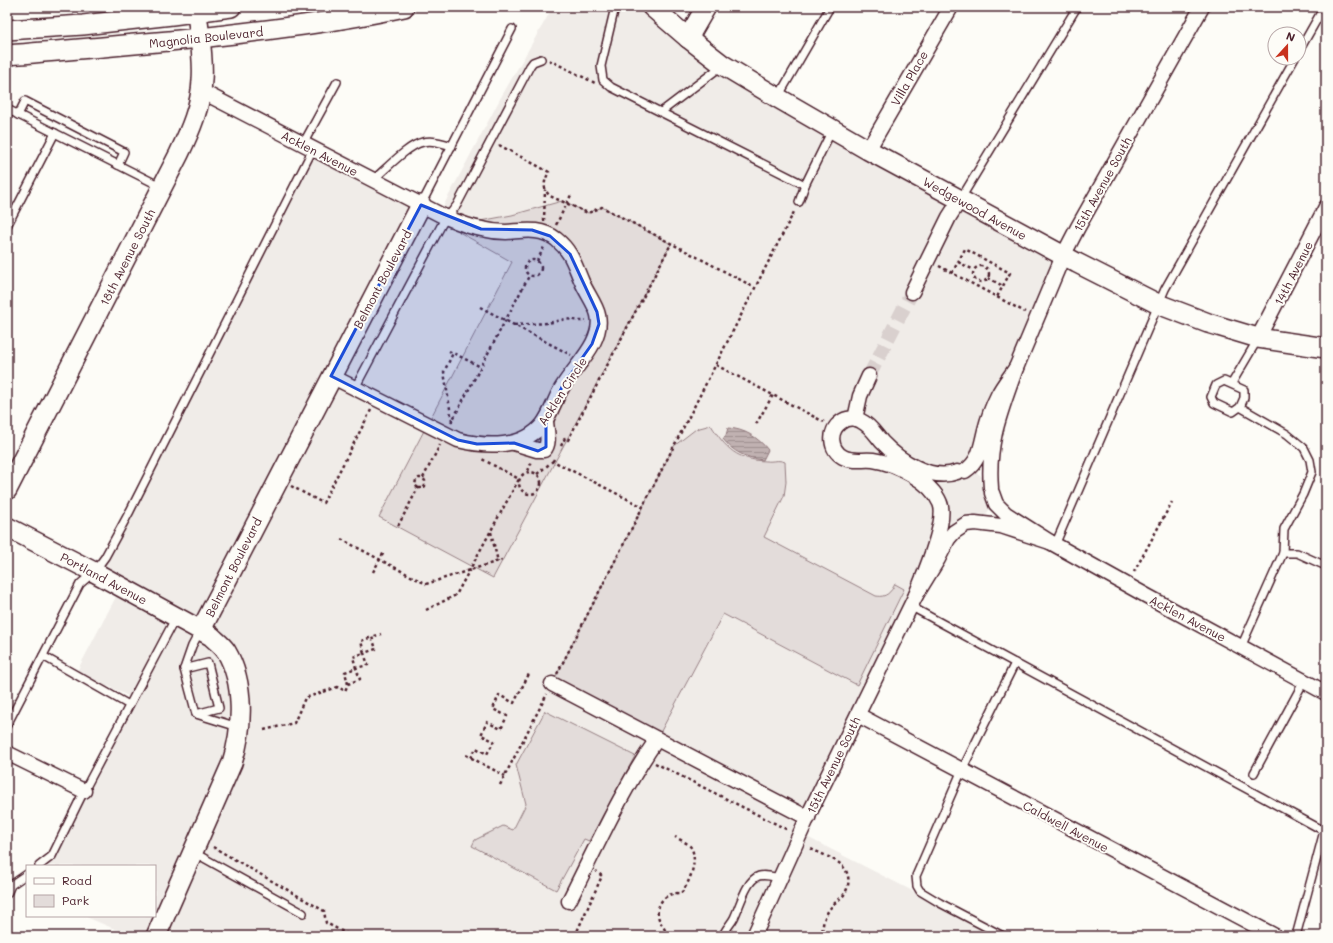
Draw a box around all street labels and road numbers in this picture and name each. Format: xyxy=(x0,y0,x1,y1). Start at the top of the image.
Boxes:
street label: Magnolia Boulevard xyxy=(148,23,264,51)
street label: Villa Place xyxy=(887,48,931,108)
street label: Acklen Avenue xyxy=(279,127,361,179)
street label: 15th Avenue South xyxy=(1069,134,1135,234)
street label: Wedgewood Avenue xyxy=(920,173,1030,243)
street label: 18th Avenue South xyxy=(96,206,158,308)
street label: Belmont Boulevard xyxy=(349,227,415,331)
street label: 14th Avenue xyxy=(1270,238,1316,308)
street label: Acklen Circle xyxy=(534,354,590,428)
street label: Belmont Boulevard xyxy=(201,514,265,619)
street label: Portland Avenue xyxy=(58,548,150,608)
street label: Acklen Avenue xyxy=(1147,591,1229,645)
street label: 15th Avenue South xyxy=(803,714,864,816)
street label: Caldwell Avenue xyxy=(1020,797,1112,855)

